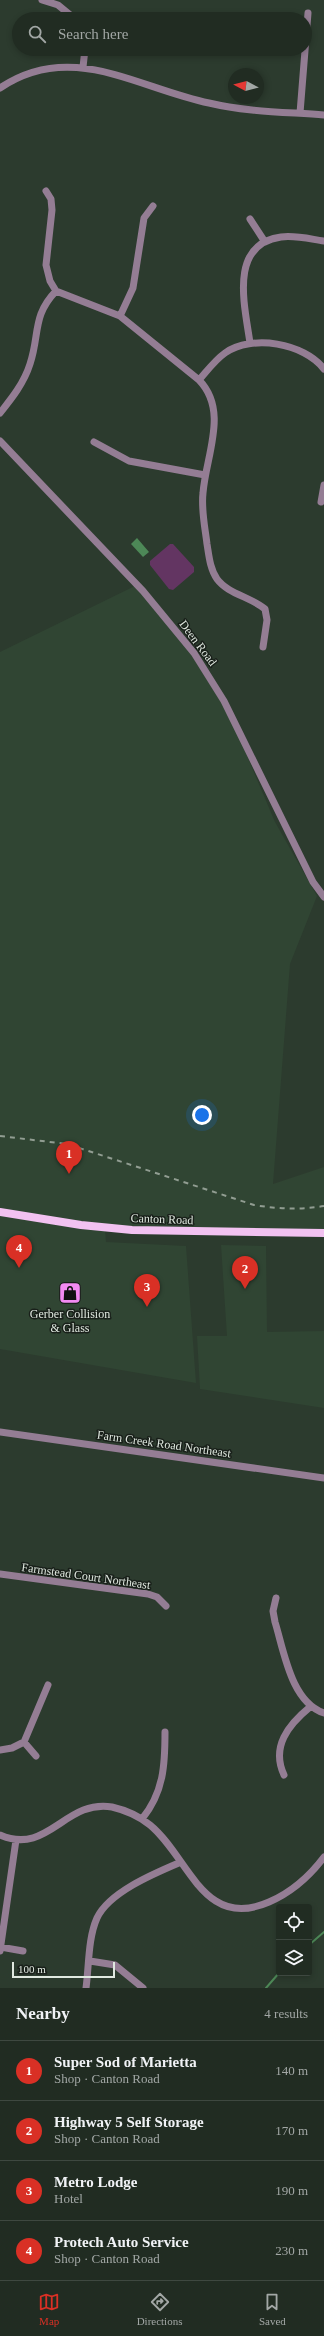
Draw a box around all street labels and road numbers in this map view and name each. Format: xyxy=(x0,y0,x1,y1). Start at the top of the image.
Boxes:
street label: Deen Road xyxy=(176,617,220,669)
street label: Canton Road xyxy=(130,1211,194,1227)
street label: Farm Creek Road Northeast xyxy=(96,1428,232,1460)
street label: Farmstead Court Northeast xyxy=(21,1560,152,1592)

